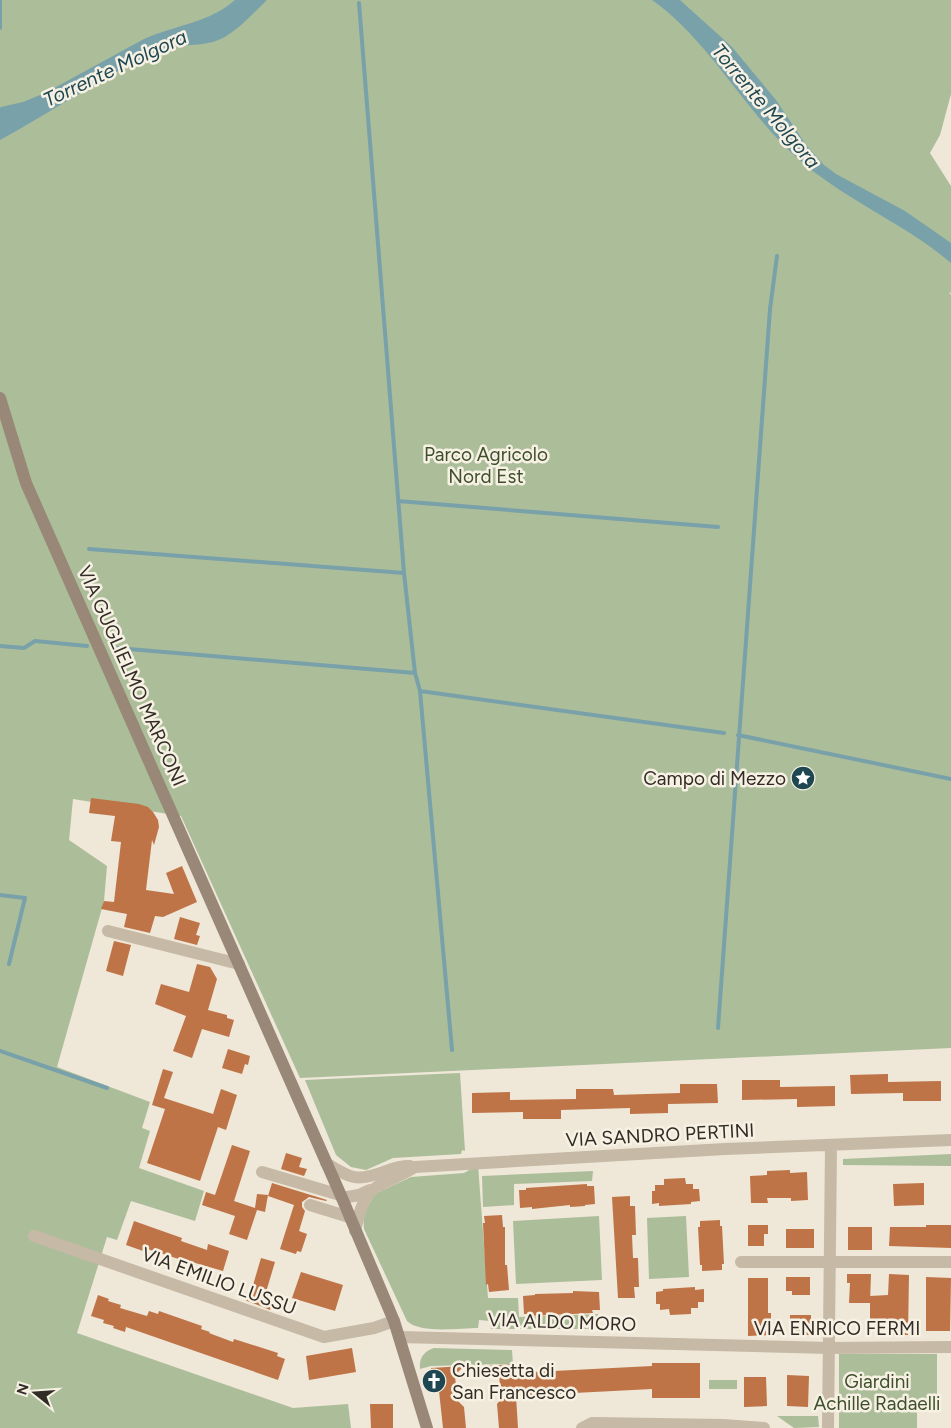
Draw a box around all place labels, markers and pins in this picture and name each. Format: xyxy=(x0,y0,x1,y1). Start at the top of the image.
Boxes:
place icon: Campo di Mezzo xyxy=(790,765,816,791)
place label: Campo di Mezzo xyxy=(643,767,786,790)
place label: Chiesetta di San Francesco xyxy=(452,1359,576,1404)
church icon: Chiesetta di San Francesco xyxy=(421,1368,447,1394)

